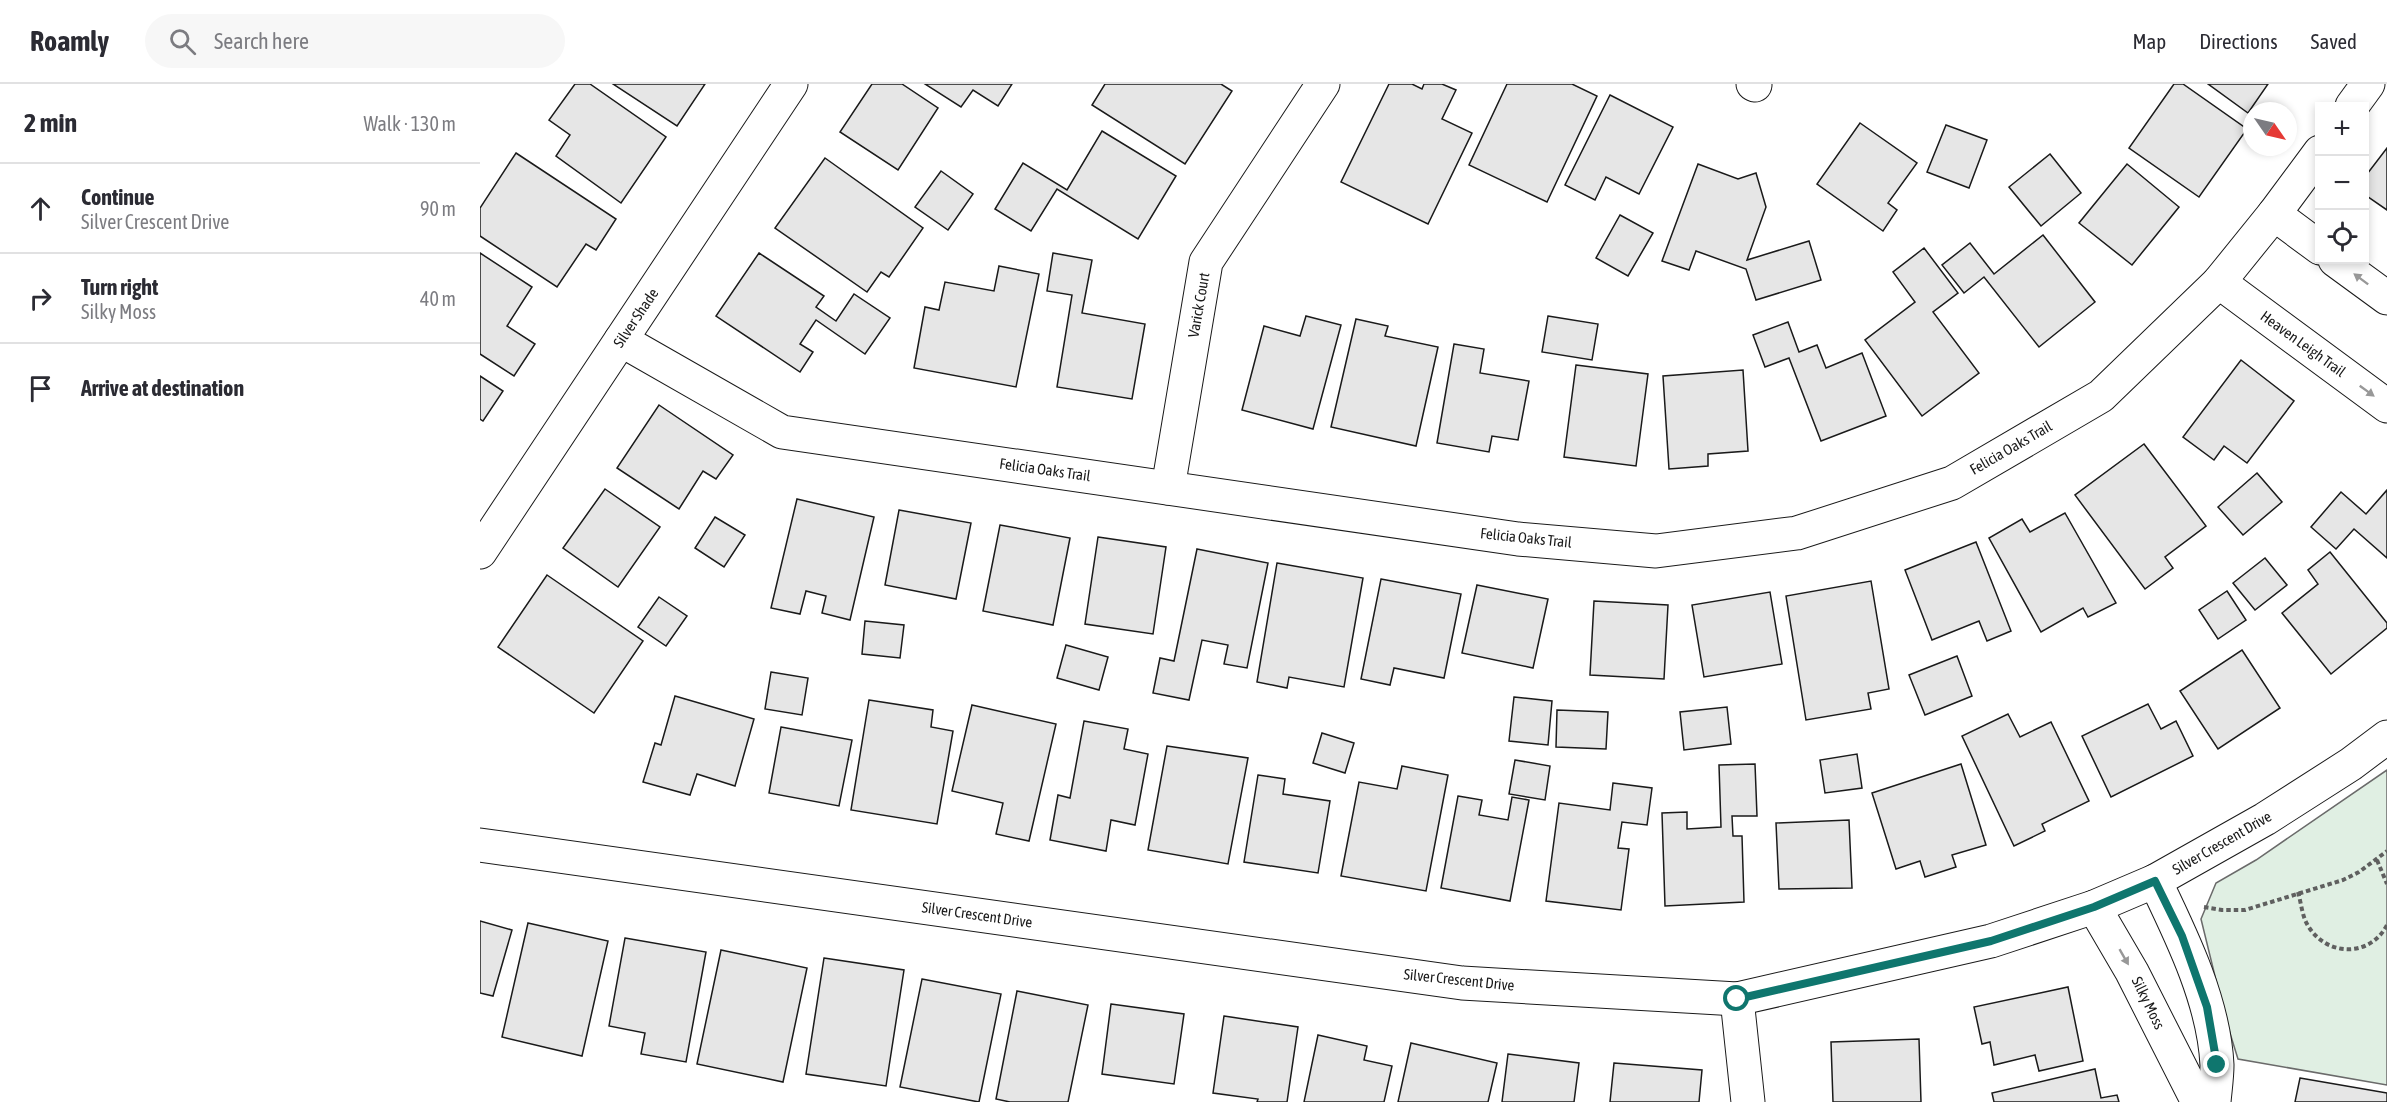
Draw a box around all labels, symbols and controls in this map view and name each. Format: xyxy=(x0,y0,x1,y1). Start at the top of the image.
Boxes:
search box xyxy=(145,14,565,68)
text: Roamly xyxy=(30,25,109,57)
icon: search xyxy=(166,25,199,58)
text: Search here xyxy=(214,28,309,54)
text: Map xyxy=(2132,29,2166,53)
text: Directions xyxy=(2199,29,2278,53)
text: Saved xyxy=(2311,29,2357,53)
north arrow xyxy=(2243,102,2297,156)
map controls xyxy=(2315,102,2369,264)
button: + xyxy=(2315,102,2369,156)
text: 2 min xyxy=(24,108,77,138)
text: Walk · 130 m xyxy=(364,112,456,135)
button: − xyxy=(2315,156,2369,210)
text: Continue xyxy=(81,184,155,210)
icon: ahead xyxy=(24,192,57,225)
text: 90 m xyxy=(420,197,456,220)
text: Silver Crescent Drive xyxy=(81,210,229,233)
button: locate xyxy=(2315,210,2369,264)
street label: Varick Court xyxy=(1184,271,1213,339)
one-way arrow xyxy=(2353,273,2369,285)
text: Turn right xyxy=(81,274,158,300)
icon: right xyxy=(24,282,57,315)
street label: Silver Shade xyxy=(610,285,662,350)
text: 40 m xyxy=(420,287,456,310)
text: Silky Moss xyxy=(81,300,156,323)
street label: Heaven Leigh Trail xyxy=(2258,307,2349,380)
icon: arrive xyxy=(24,372,57,405)
text: Arrive at destination xyxy=(81,375,244,401)
one-way arrow xyxy=(2360,385,2375,397)
street label: Felicia Oaks Trail xyxy=(1967,417,2055,478)
street label: Felicia Oaks Trail xyxy=(998,455,1092,484)
street label: Felicia Oaks Trail xyxy=(1479,524,1573,551)
street label: Silver Crescent Drive xyxy=(2169,807,2274,878)
street label: Silver Crescent Drive xyxy=(921,898,1034,931)
one-way arrow xyxy=(2118,949,2129,965)
street label: Silver Crescent Drive xyxy=(1403,965,1515,994)
street label: Silky Moss xyxy=(2128,974,2168,1032)
route start xyxy=(1723,985,1749,1011)
route end xyxy=(2203,1051,2229,1077)

